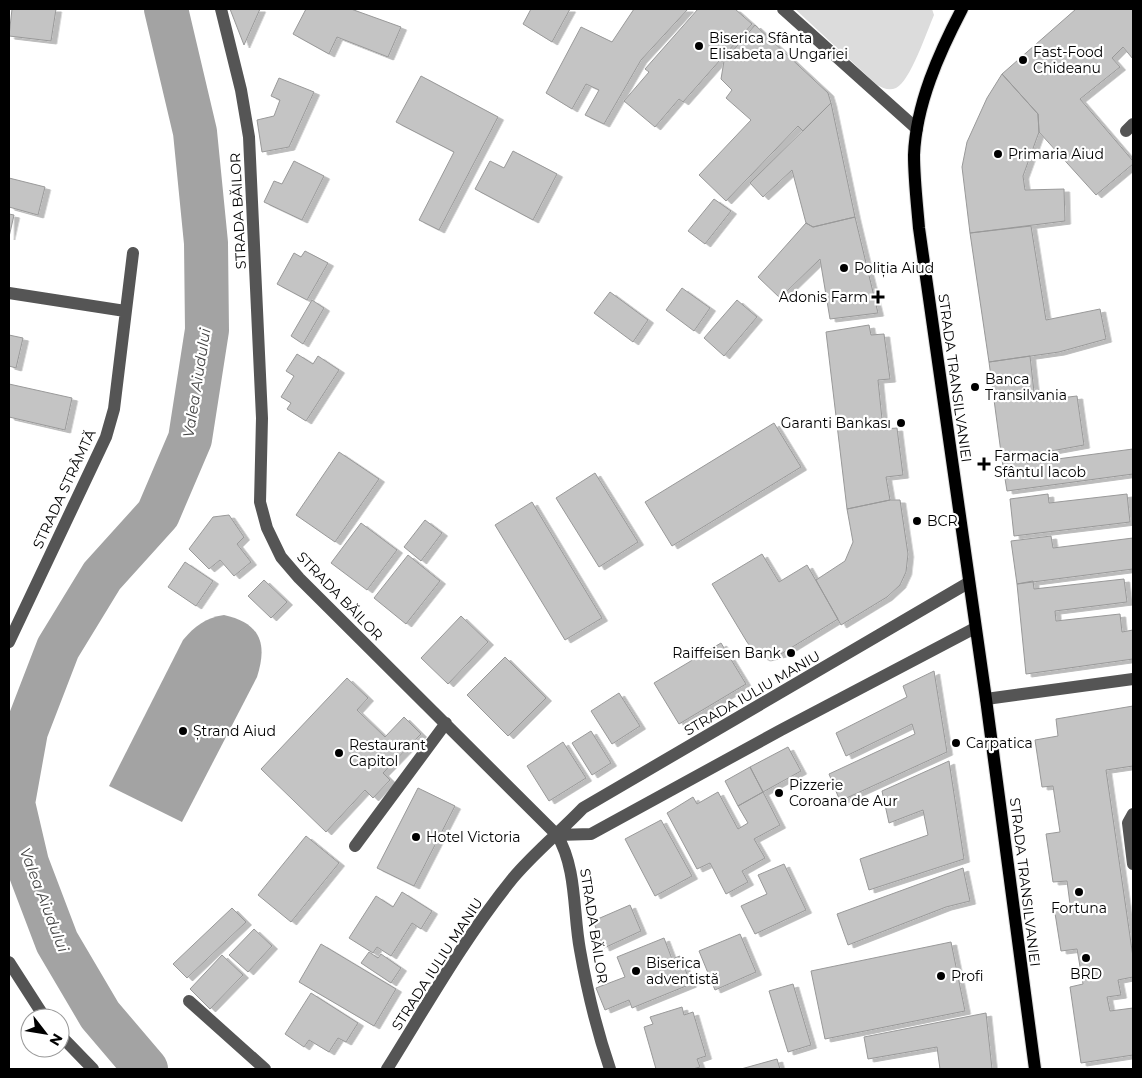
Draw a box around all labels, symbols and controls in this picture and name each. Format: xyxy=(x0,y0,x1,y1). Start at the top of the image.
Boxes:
place label: Biserica Sfânta Elisabeta a Ungariei xyxy=(709,29,848,63)
marker: Biserica Sfânta Elisabeta a Ungariei xyxy=(693,40,705,52)
place label: Fast-Food Chideanu xyxy=(1033,43,1103,77)
marker: Fast-Food Chideanu xyxy=(1017,54,1029,66)
place label: Primaria Aiud xyxy=(1008,145,1104,163)
marker: Primaria Aiud xyxy=(992,148,1004,160)
street label: STRADA BĂILOR xyxy=(226,152,250,270)
place label: Poliția Aiud xyxy=(854,259,934,278)
marker: Poliția Aiud xyxy=(838,262,850,274)
place label: Adonis Farm xyxy=(779,288,868,306)
marker: Adonis Farm xyxy=(872,291,884,303)
street label: STRADA TRANSILVANIEI xyxy=(934,292,976,464)
water label: Valea Aiudului xyxy=(178,326,215,439)
place label: Banca Transilvania xyxy=(985,370,1067,404)
marker: Banca Transilvania xyxy=(969,381,981,393)
place label: Garanti Bankası xyxy=(781,414,891,432)
marker: Garanti Bankası xyxy=(895,417,907,429)
street label: STRADA STRÂMTĂ xyxy=(28,426,100,551)
place label: Farmacia Sfântul Iacob xyxy=(994,447,1086,481)
marker: Farmacia Sfântul Iacob xyxy=(978,458,990,470)
place label: BCR xyxy=(927,512,958,530)
marker: BCR xyxy=(911,515,923,527)
street label: STRADA BĂILOR xyxy=(293,548,387,644)
place label: Raiffeisen Bank xyxy=(672,644,782,662)
street label: STRADA IULIU MANIU xyxy=(681,647,823,739)
marker: Raiffeisen Bank xyxy=(785,647,797,659)
place label: Ștrand Aiud xyxy=(193,722,276,741)
marker: Ștrand Aiud xyxy=(177,725,189,737)
place label: Carpatica xyxy=(966,734,1033,752)
place label: Restaurant Capitol xyxy=(349,736,426,770)
marker: Carpatica xyxy=(950,737,962,749)
marker: Restaurant Capitol xyxy=(333,747,345,759)
place label: Pizzerie Coroana de Aur xyxy=(789,776,898,810)
marker: Pizzerie Coroana de Aur xyxy=(773,787,785,799)
street label: STRADA TRANSILVANIEI xyxy=(1006,796,1044,968)
place label: Hotel Victoria xyxy=(426,828,520,846)
marker: Hotel Victoria xyxy=(410,831,422,843)
water label: Valea Aiudului xyxy=(16,845,73,956)
street label: STRADA BĂILOR xyxy=(576,867,612,985)
marker: Fortuna xyxy=(1073,886,1085,898)
street label: STRADA IULIU MANIU xyxy=(387,894,487,1034)
place label: Fortuna xyxy=(1051,899,1107,917)
marker: BRD xyxy=(1080,952,1092,964)
place label: Biserica adventistă xyxy=(646,954,719,988)
marker: Biserica adventistă xyxy=(630,965,642,977)
place label: BRD xyxy=(1070,965,1102,983)
place label: Profi xyxy=(951,967,983,985)
marker: Profi xyxy=(935,970,947,982)
north arrow xyxy=(20,1008,70,1058)
text: N xyxy=(46,1030,67,1049)

